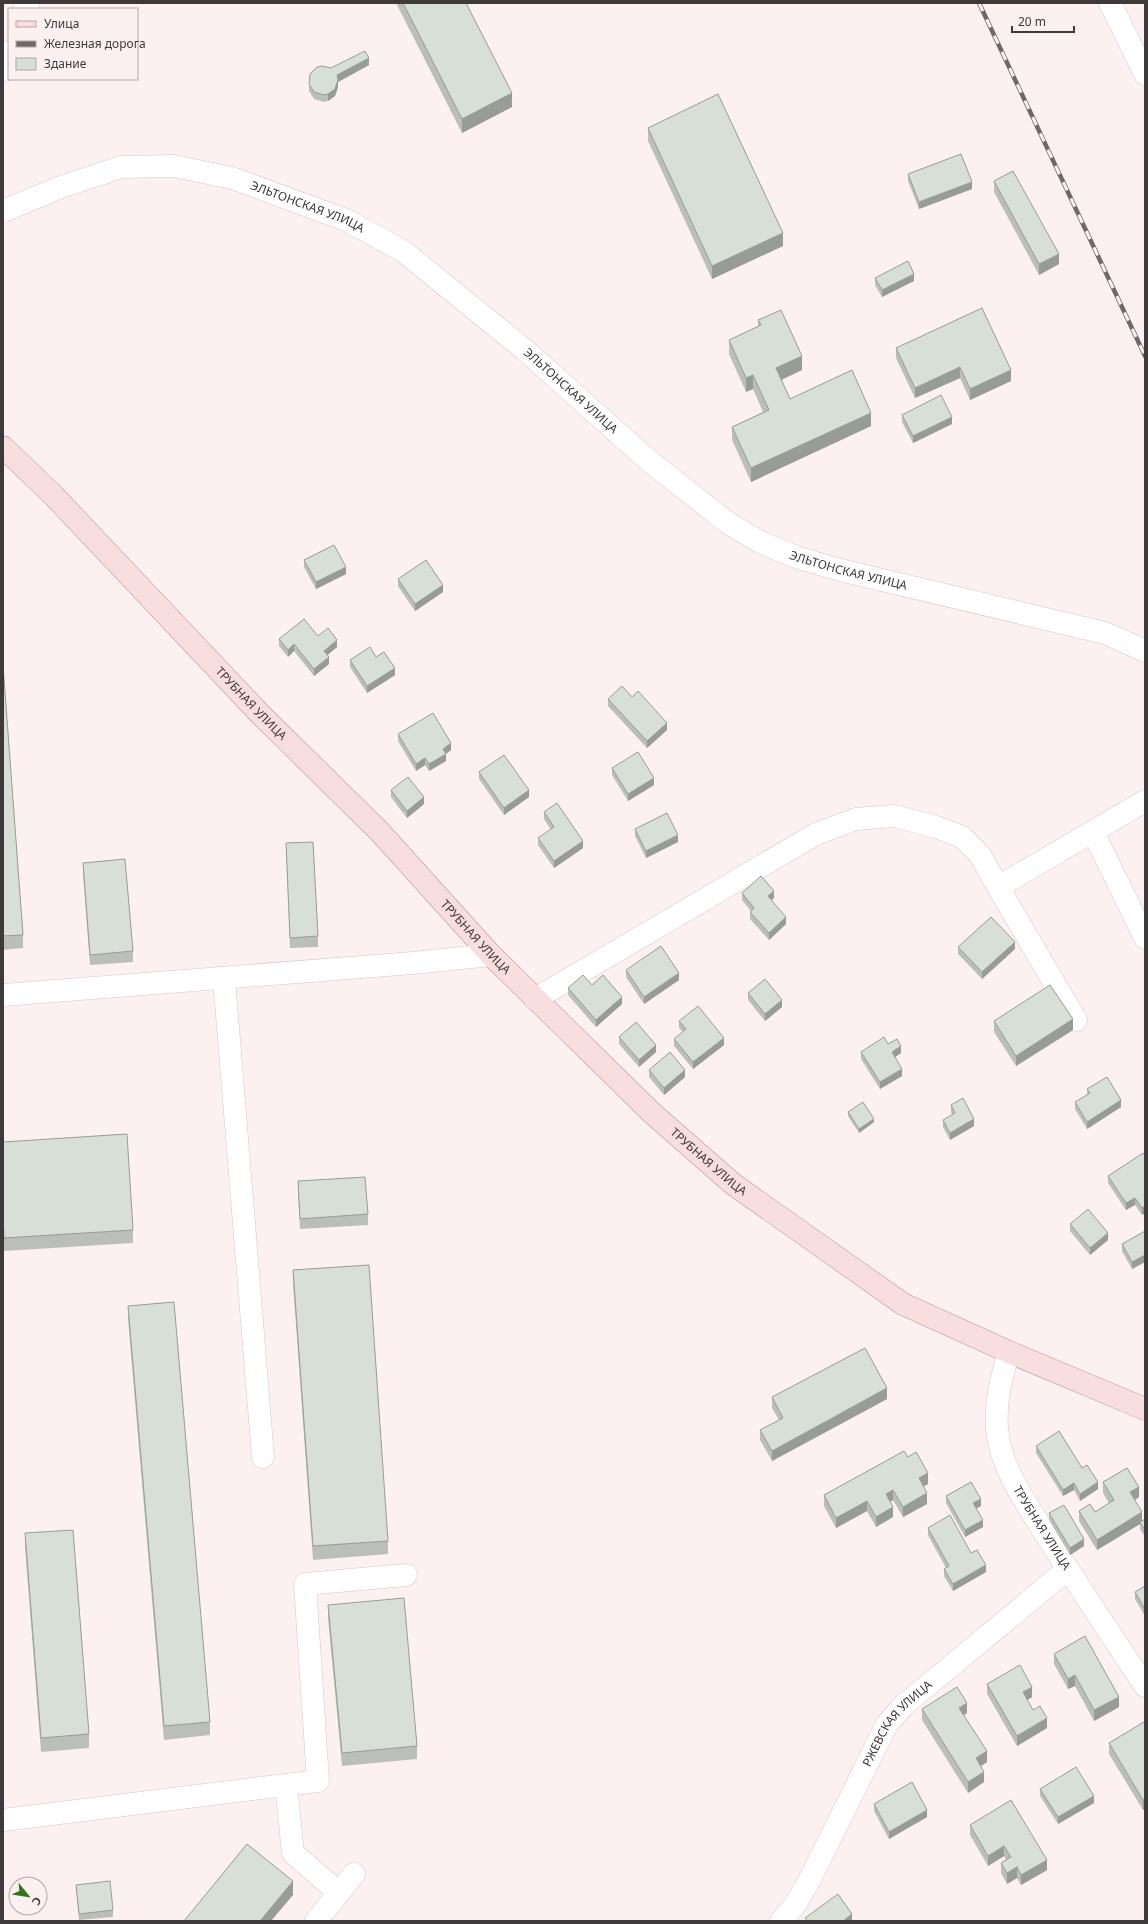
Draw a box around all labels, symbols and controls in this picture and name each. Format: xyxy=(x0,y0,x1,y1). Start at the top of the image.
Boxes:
legend xyxy=(8,8,138,80)
scale bar xyxy=(1012,8,1074,34)
text: 20 m xyxy=(1018,13,1046,30)
text: Улица xyxy=(44,15,79,32)
text: Железная дорога xyxy=(44,35,146,52)
text: Здание xyxy=(44,55,87,72)
street label: ЭЛЬТОНСКАЯ УЛИЦА xyxy=(248,177,368,237)
street label: ЭЛЬТОНСКАЯ УЛИЦА xyxy=(520,344,622,437)
street label: ЭЛЬТОНСКАЯ УЛИЦА xyxy=(787,546,909,594)
street label: ТРУБНАЯ УЛИЦА xyxy=(212,663,291,744)
street label: ТРУБНАЯ УЛИЦА xyxy=(437,896,515,978)
street label: ТРУБНАЯ УЛИЦА xyxy=(667,1124,751,1199)
street label: ТРУБНАЯ УЛИЦА xyxy=(1010,1483,1075,1573)
street label: РЖЕВСКАЯ УЛИЦА xyxy=(858,1676,936,1769)
north arrow xyxy=(8,1876,48,1916)
text: С xyxy=(29,1894,45,1908)

